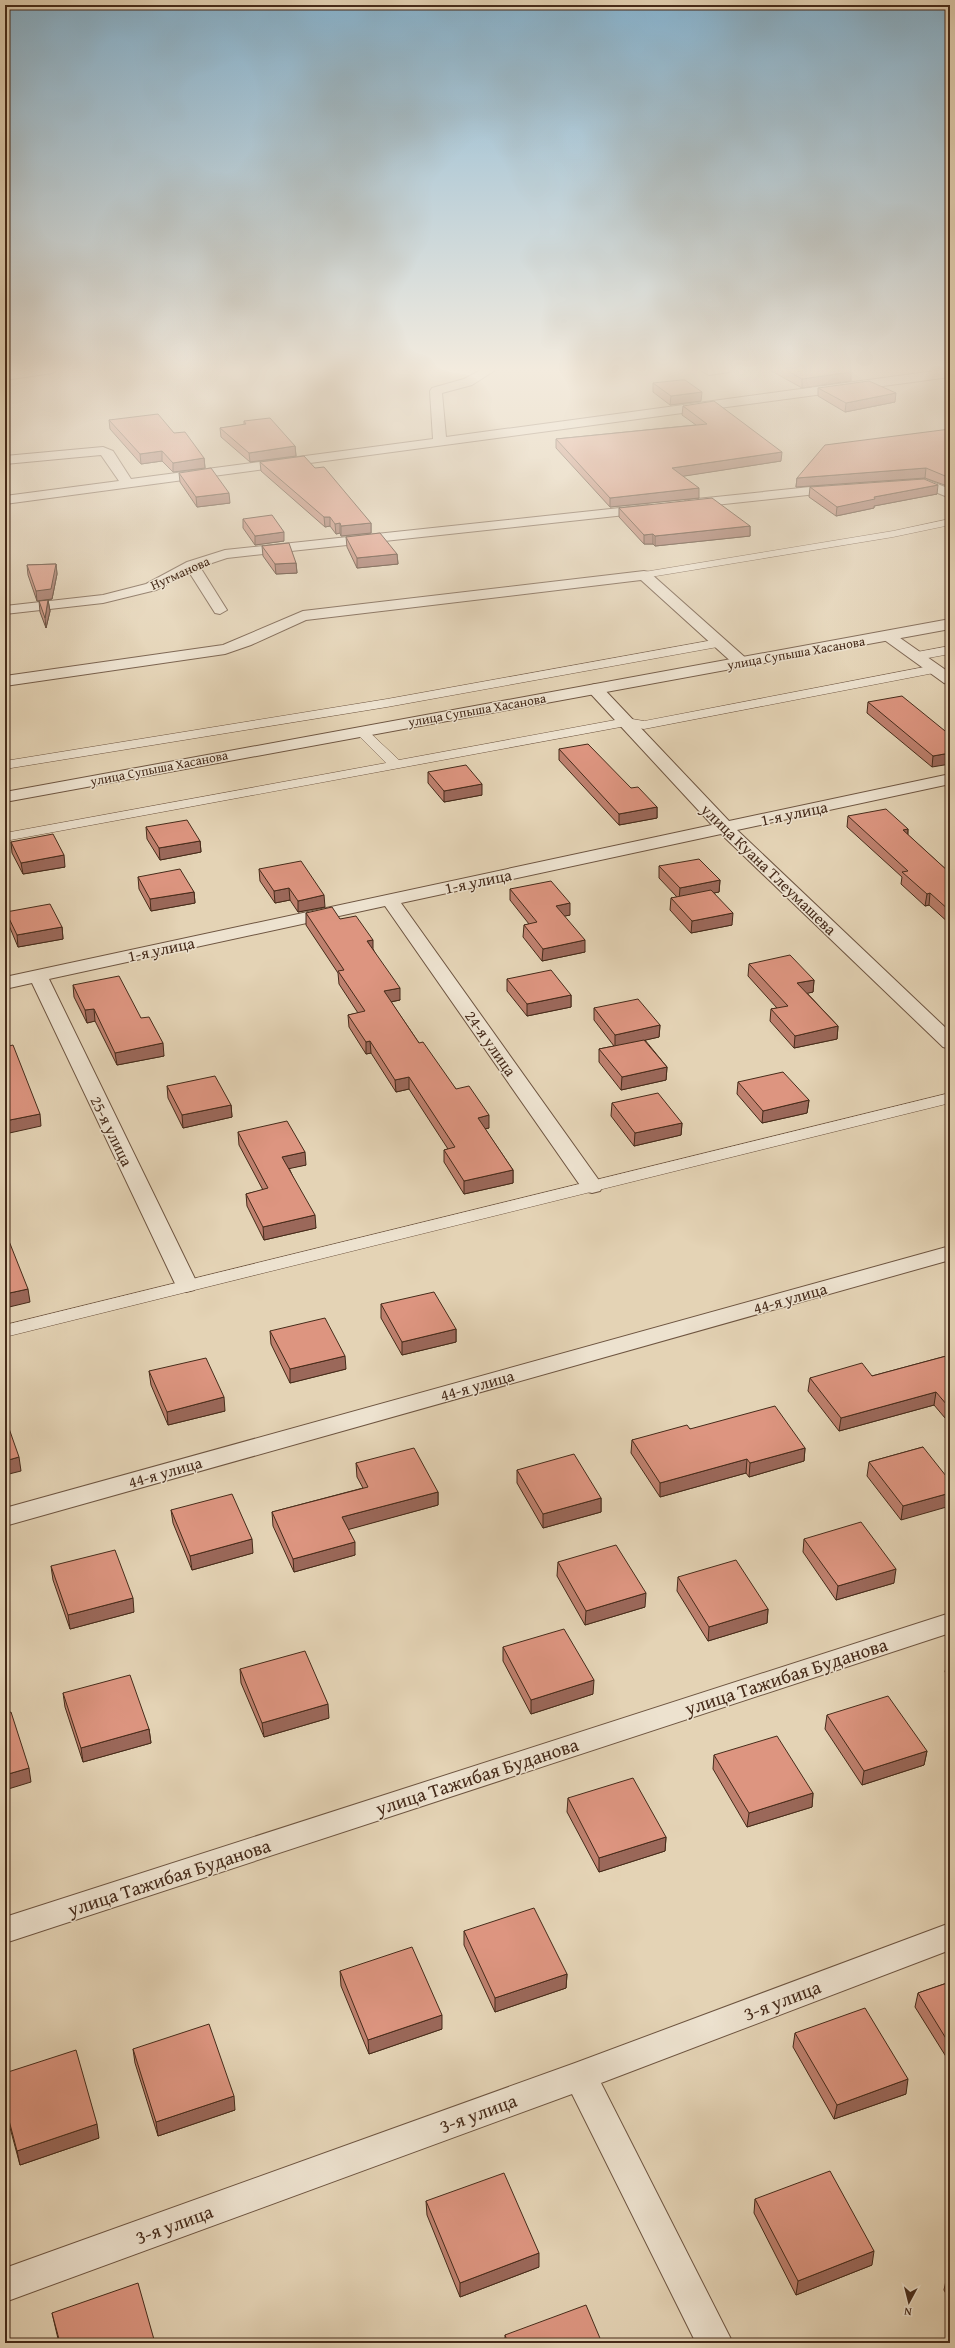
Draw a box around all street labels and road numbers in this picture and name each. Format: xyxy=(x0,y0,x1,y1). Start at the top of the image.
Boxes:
street label: Нугманова xyxy=(147,551,213,594)
street label: улица Супыша Хасанова xyxy=(724,631,867,675)
street label: улица Супыша Хасанова xyxy=(405,688,548,732)
street label: улица Супыша Хасанова xyxy=(88,745,230,791)
street label: 1-я улица xyxy=(758,794,830,832)
street label: улица Куана Тлеумашева xyxy=(695,797,842,940)
street label: 1-я улица xyxy=(442,862,514,900)
street label: 1-я улица xyxy=(125,930,197,968)
street label: 24-я улица xyxy=(459,1005,523,1081)
street label: 25-я улица xyxy=(85,1092,140,1171)
street label: 44-я улица xyxy=(750,1276,830,1320)
street label: 44-я улица xyxy=(437,1363,517,1407)
street label: 44-я улица xyxy=(125,1450,205,1494)
street label: улица Тажибая Буданова xyxy=(680,1630,891,1722)
street label: улица Тажибая Буданова xyxy=(371,1730,582,1822)
street label: улица Тажибая Буданова xyxy=(63,1831,274,1923)
street label: 3-я улица xyxy=(739,1972,825,2028)
street label: 3-я улица xyxy=(435,2086,521,2140)
street label: 3-я улица xyxy=(131,2197,217,2251)

